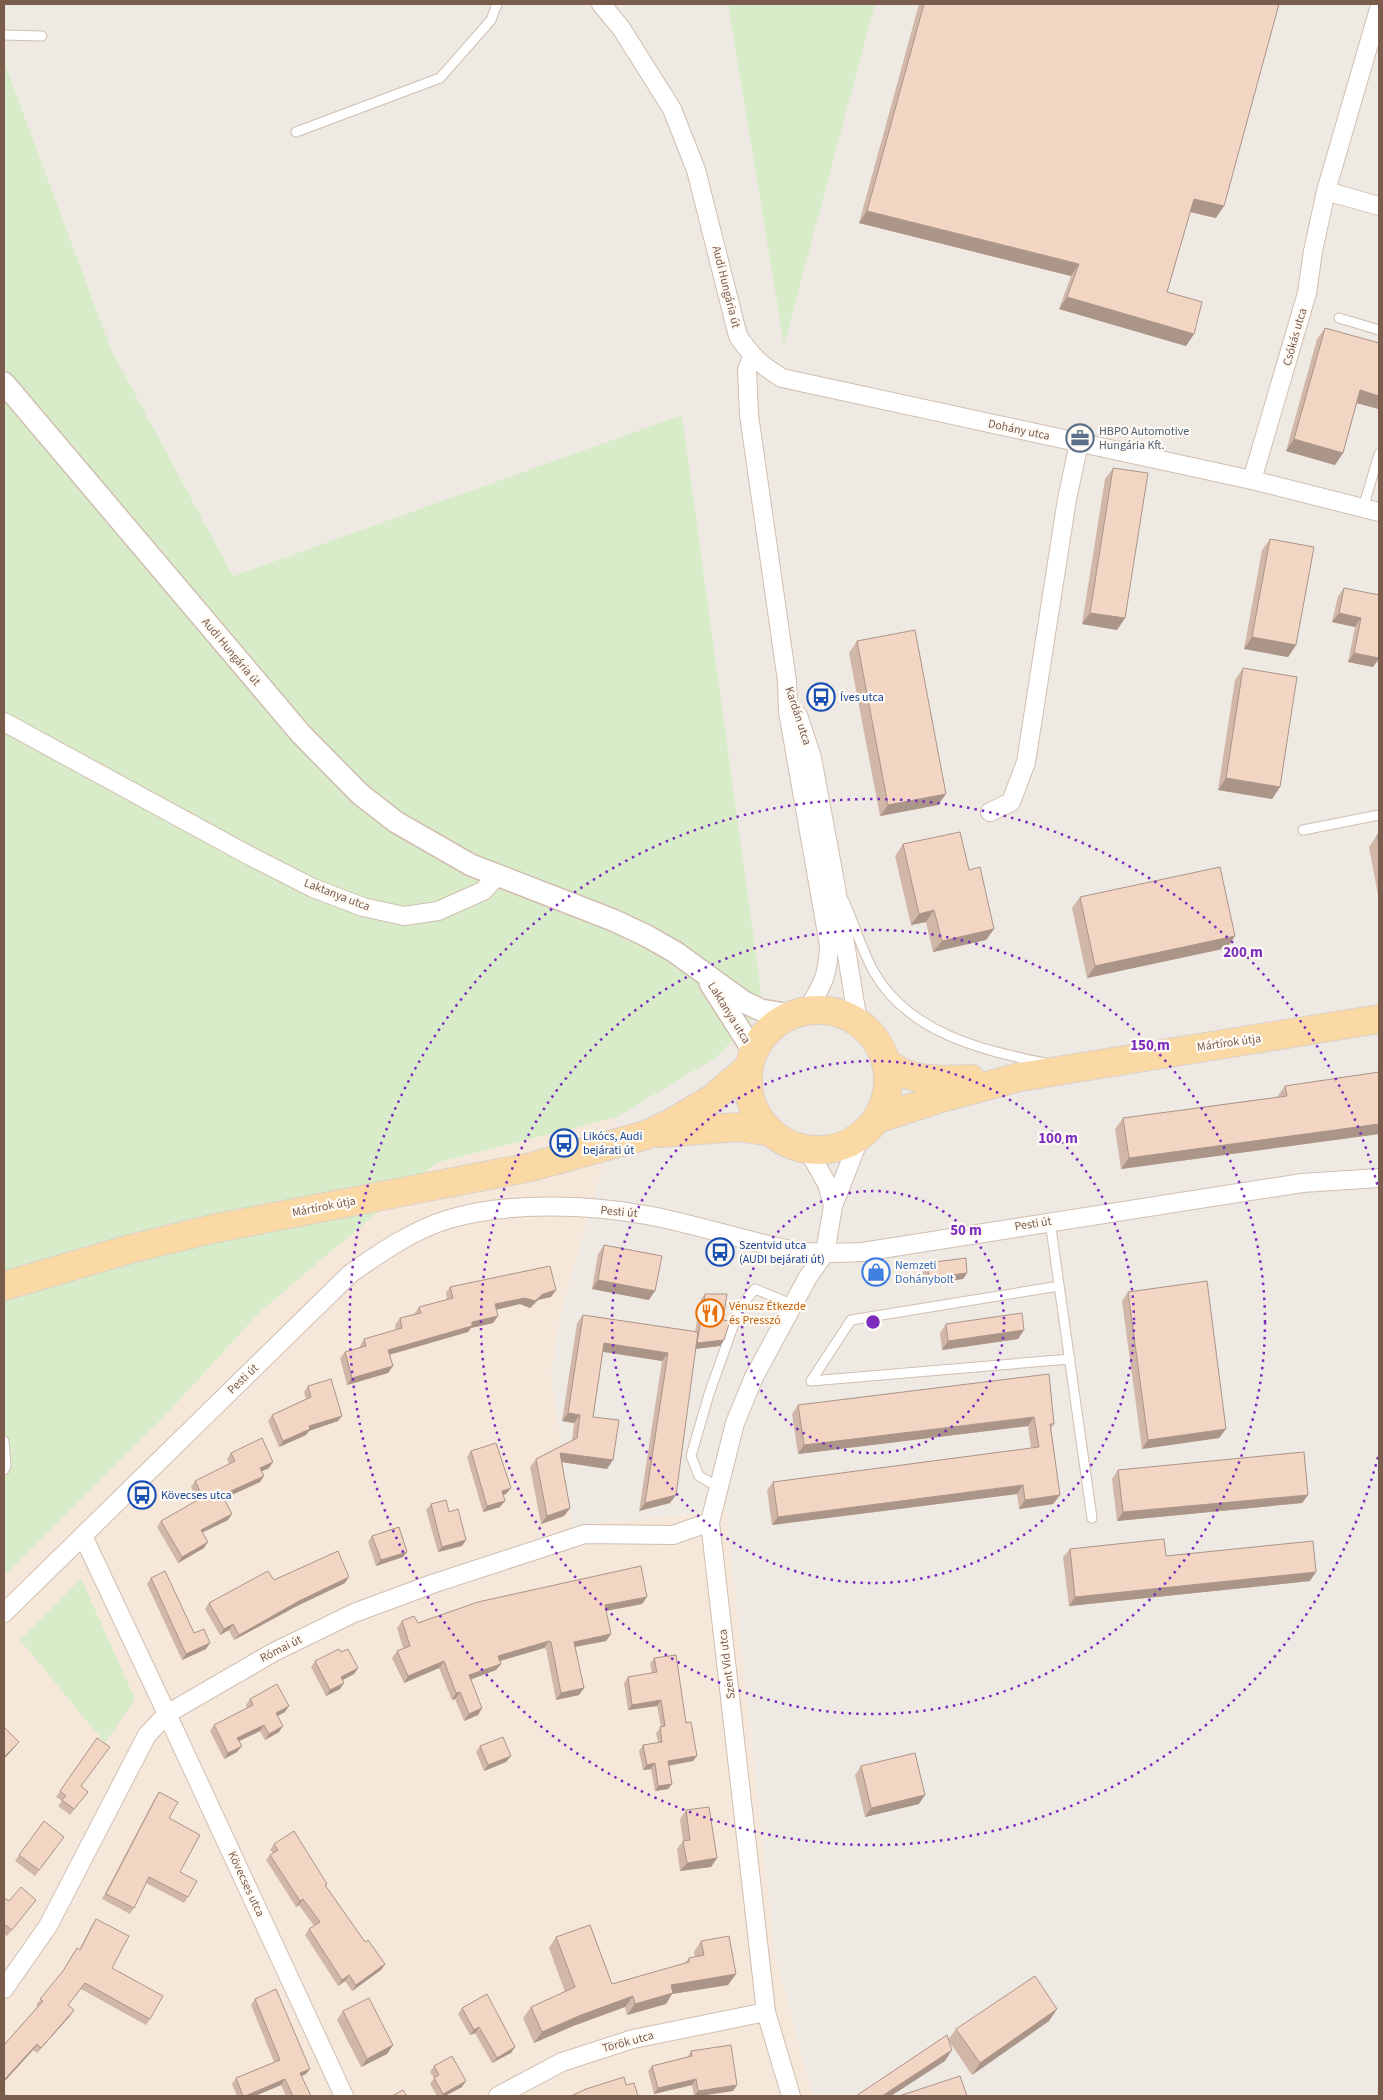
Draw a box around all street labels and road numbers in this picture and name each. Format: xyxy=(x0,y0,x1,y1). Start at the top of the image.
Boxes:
street label: Audi Hungária út xyxy=(708,244,744,330)
street label: Csókás utca xyxy=(1279,306,1311,368)
street label: Dohány utca xyxy=(986,415,1052,445)
street label: Audi Hungária út xyxy=(198,614,264,690)
street label: Kardán utca xyxy=(781,685,815,747)
street label: Laktanya utca xyxy=(301,875,373,915)
street label: Laktanya utca xyxy=(703,979,755,1047)
street label: Mártírok útja xyxy=(1196,1030,1262,1056)
street label: Mártírok útja xyxy=(291,1193,357,1221)
street label: Pesti út xyxy=(600,1202,638,1222)
street label: Pesti út xyxy=(1013,1213,1053,1235)
street label: Pesti út xyxy=(224,1360,262,1398)
street label: Szent Vid utca xyxy=(714,1628,740,1700)
street label: Római út xyxy=(257,1631,305,1667)
street label: Kövecses utca xyxy=(223,1848,269,1920)
street label: Török utca xyxy=(600,2027,656,2057)

